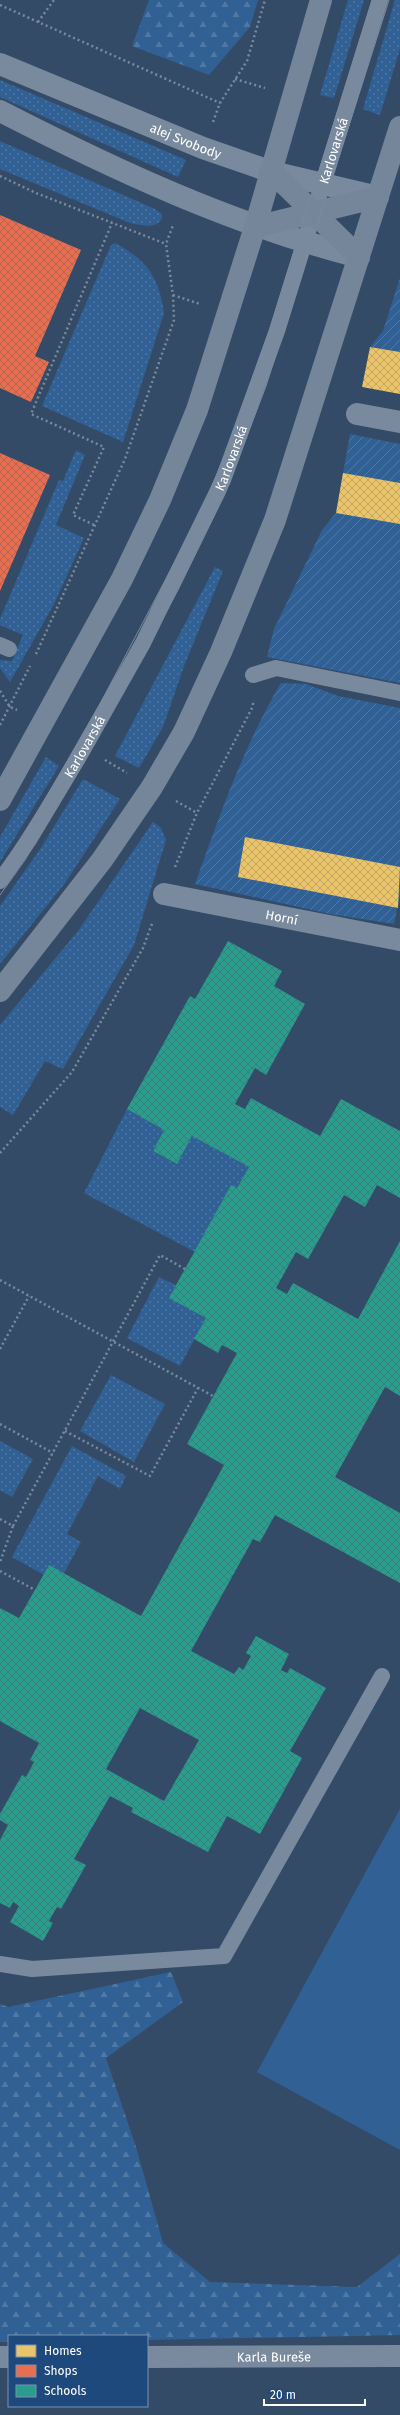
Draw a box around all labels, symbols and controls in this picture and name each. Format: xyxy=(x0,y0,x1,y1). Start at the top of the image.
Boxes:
street label: Karlovarská xyxy=(316,115,351,185)
street label: alej Svobody xyxy=(148,120,224,162)
street label: Karlovarská xyxy=(212,423,250,493)
street label: Karlovarská xyxy=(61,713,108,780)
street label: Horní xyxy=(264,906,300,928)
legend xyxy=(8,2335,148,2407)
text: Homes xyxy=(44,2344,82,2358)
street label: Karla Bureše xyxy=(237,2349,311,2364)
text: Shops xyxy=(44,2364,78,2378)
scale bar xyxy=(264,2381,365,2407)
text: Schools xyxy=(44,2384,87,2398)
text: 20 m xyxy=(270,2388,296,2402)

